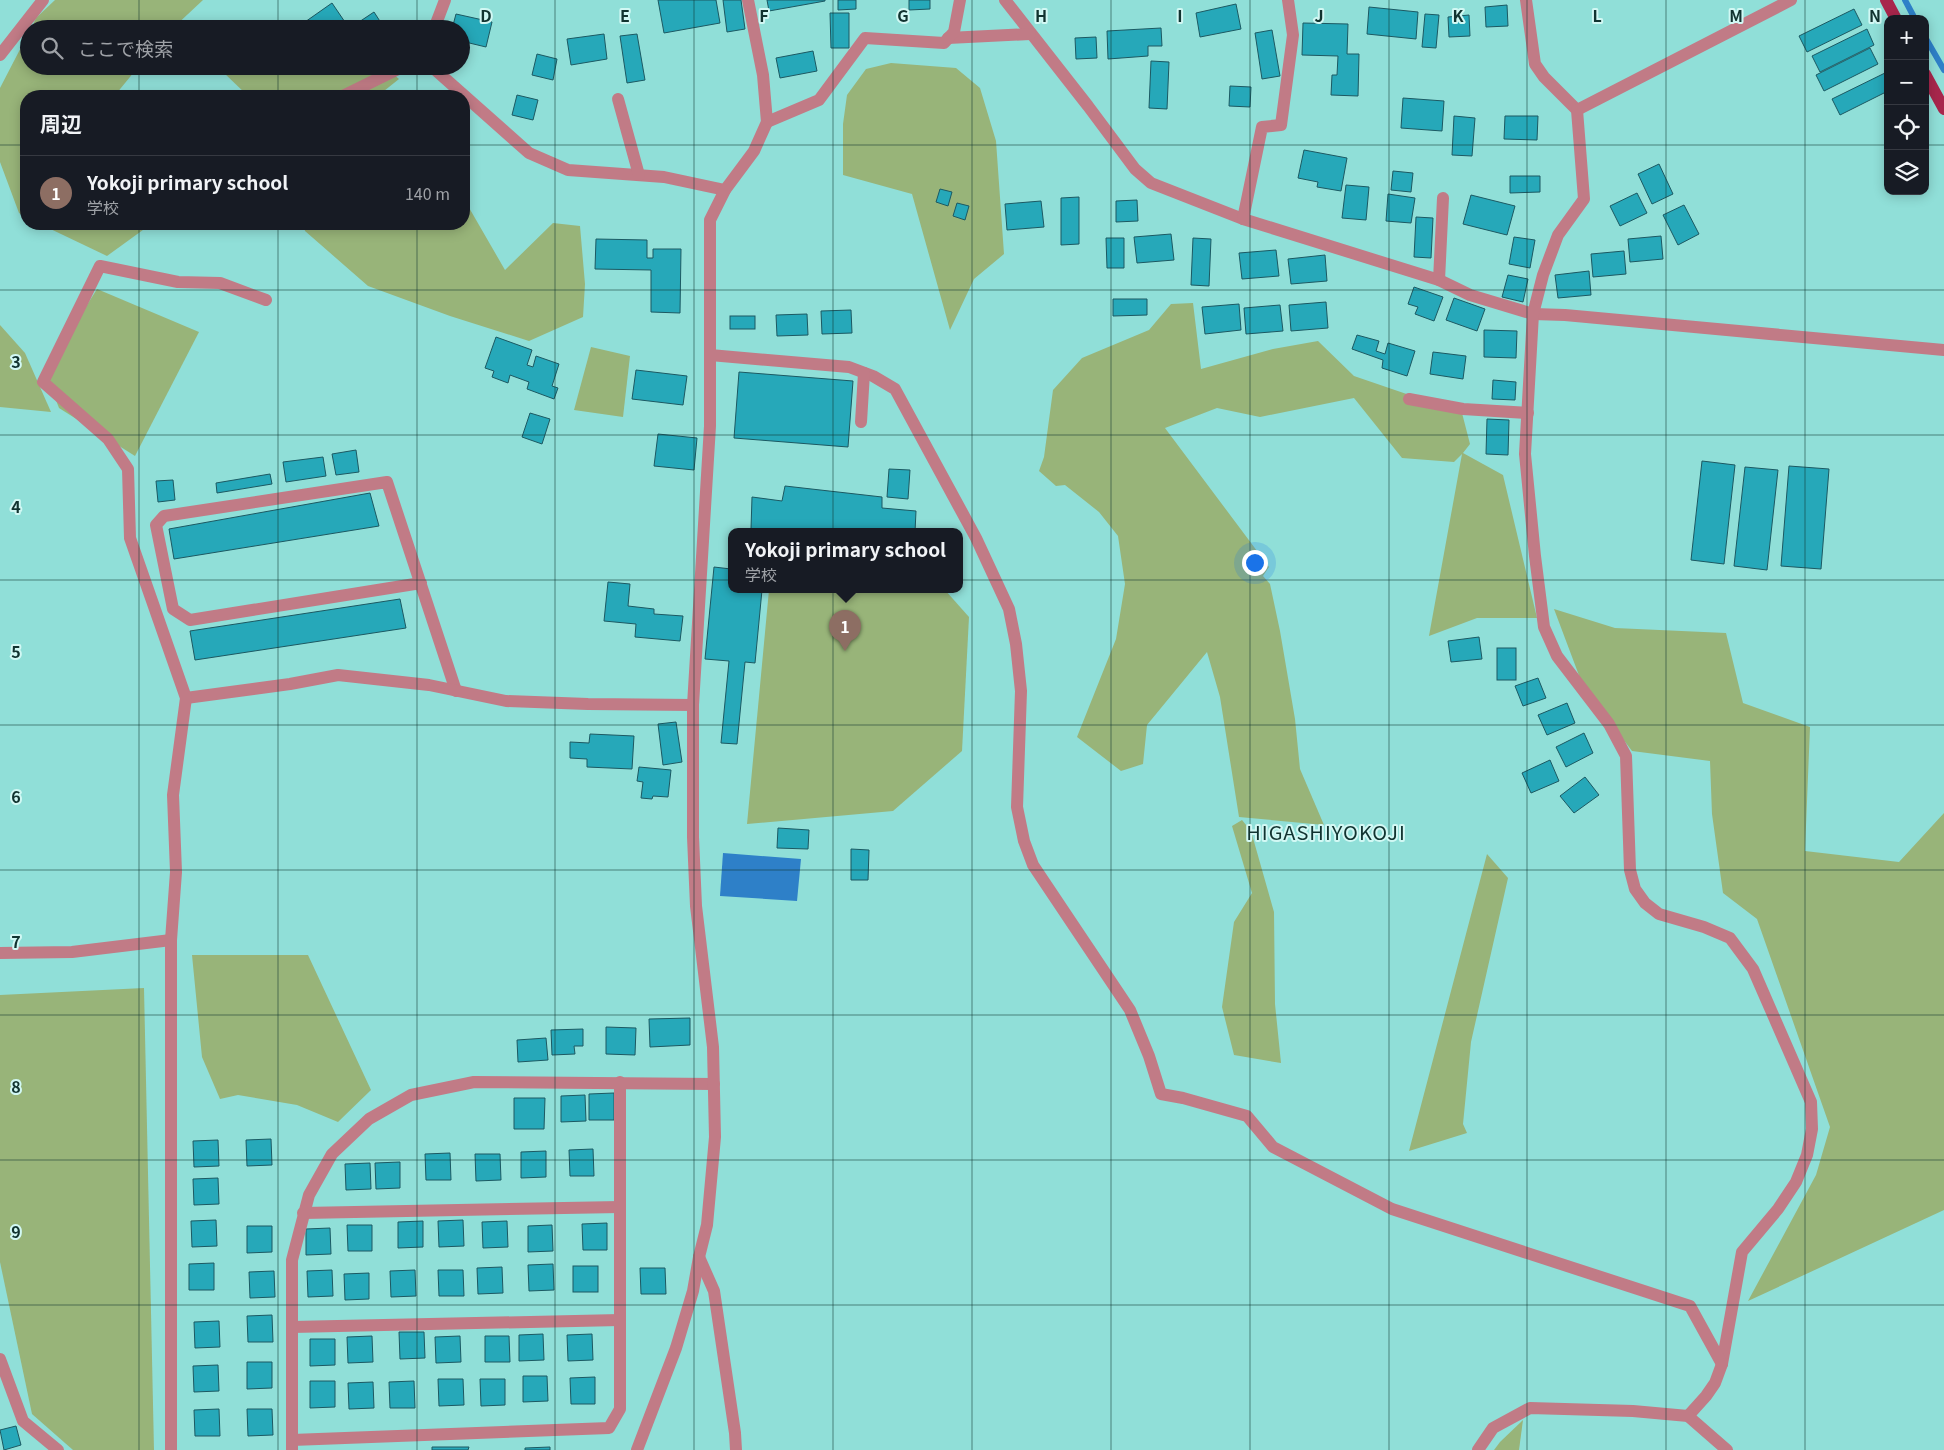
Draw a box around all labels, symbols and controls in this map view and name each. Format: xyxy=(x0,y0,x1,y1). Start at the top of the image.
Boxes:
text: D xyxy=(480,3,492,27)
text: E xyxy=(620,3,630,27)
text: F xyxy=(759,3,769,27)
text: G xyxy=(897,3,909,27)
text: H xyxy=(1035,3,1047,27)
text: I xyxy=(1177,3,1183,27)
text: J xyxy=(1314,3,1324,27)
text: K xyxy=(1453,3,1465,27)
text: L xyxy=(1592,3,1602,27)
text: M xyxy=(1729,3,1743,27)
text: N xyxy=(1869,3,1881,27)
map controls xyxy=(1884,15,1929,195)
button: + xyxy=(1884,15,1929,60)
search box xyxy=(20,20,470,75)
icon: search xyxy=(38,34,66,62)
text: ここで検索 xyxy=(78,34,173,61)
button: − xyxy=(1884,60,1929,105)
button: locate xyxy=(1884,105,1929,150)
text: 周辺 xyxy=(40,108,82,138)
button: layers xyxy=(1884,150,1929,195)
text: Yokoji primary school xyxy=(87,168,288,195)
text: 1 xyxy=(51,181,61,205)
text: 140 m xyxy=(405,181,450,205)
text: 学校 xyxy=(87,195,119,219)
text: 3 xyxy=(11,349,21,373)
text: 4 xyxy=(11,494,21,518)
popup xyxy=(728,528,963,593)
text: Yokoji primary school xyxy=(745,535,946,562)
your location xyxy=(1242,550,1268,576)
text: 学校 xyxy=(745,562,777,586)
pin: 1 xyxy=(829,610,861,651)
text: 5 xyxy=(11,639,21,663)
text: 6 xyxy=(11,784,21,808)
district label: HIGASHIYOKOJI xyxy=(1246,817,1406,846)
text: 7 xyxy=(11,929,21,953)
text: 8 xyxy=(11,1074,21,1098)
text: 9 xyxy=(11,1219,21,1243)

